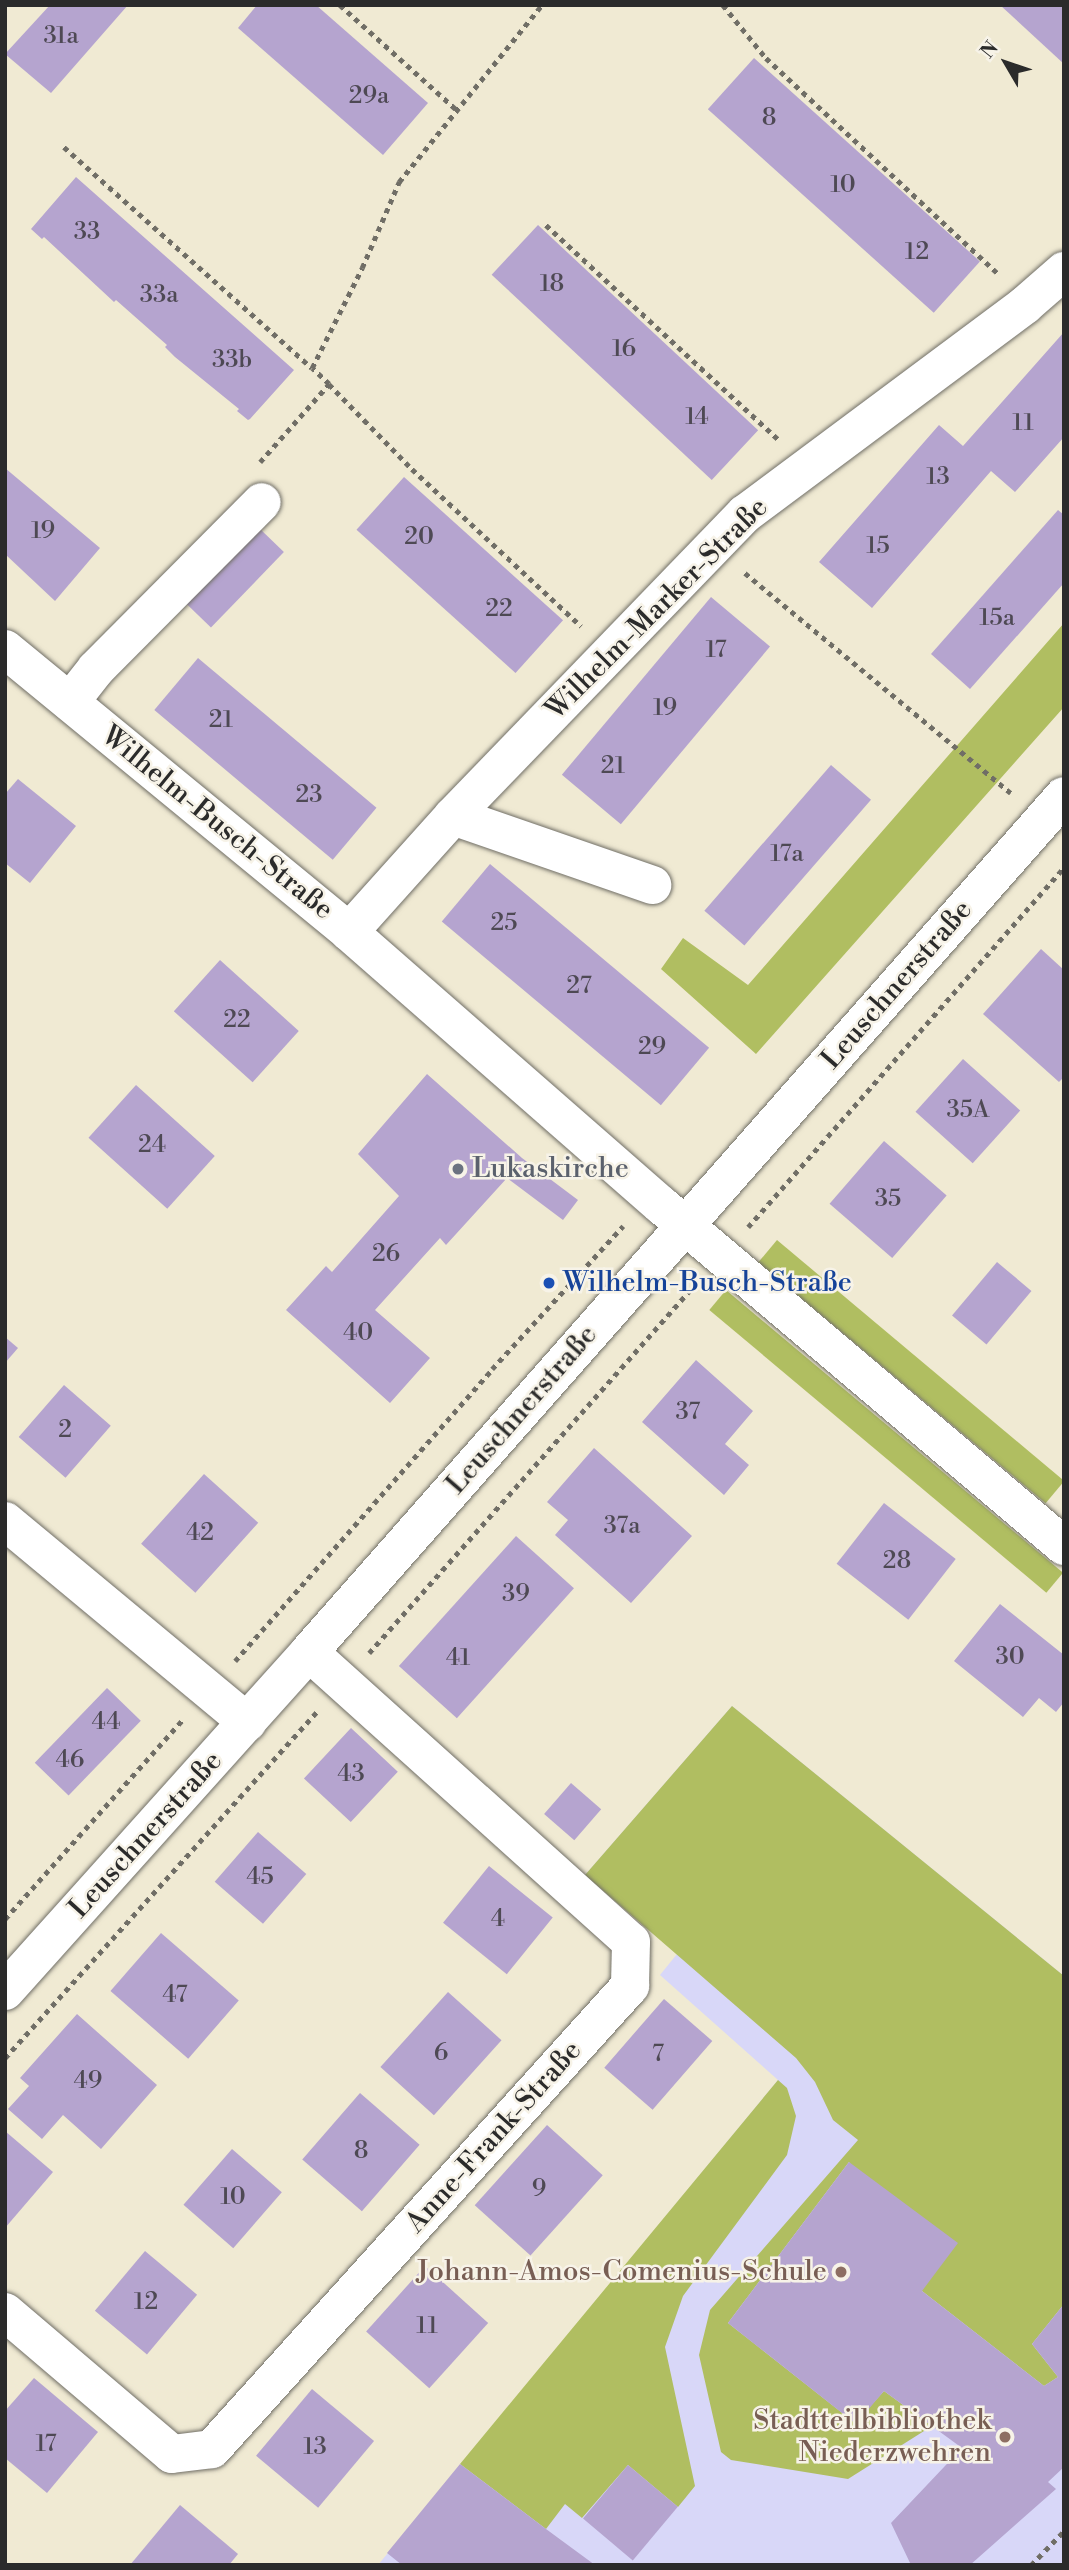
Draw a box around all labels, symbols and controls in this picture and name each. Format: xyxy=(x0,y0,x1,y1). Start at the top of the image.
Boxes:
house number: 31a xyxy=(43,23,79,51)
north arrow xyxy=(971,28,1041,98)
text: N xyxy=(976,36,1004,63)
house number: 29a xyxy=(349,83,389,111)
house number: 8 xyxy=(762,105,776,133)
house number: 10 xyxy=(830,172,856,200)
house number: 33 xyxy=(74,219,100,247)
house number: 12 xyxy=(905,239,929,267)
house number: 18 xyxy=(540,271,564,299)
house number: 33a xyxy=(140,282,178,310)
house number: 16 xyxy=(612,336,636,364)
house number: 33b xyxy=(212,347,252,375)
house number: 14 xyxy=(685,404,709,432)
house number: 11 xyxy=(1012,410,1034,438)
house number: 13 xyxy=(926,464,950,492)
street label: Wilhelm-Marker-Straße xyxy=(539,491,775,727)
house number: 19 xyxy=(31,518,55,546)
house number: 20 xyxy=(404,524,434,552)
house number: 15 xyxy=(866,533,890,561)
house number: 22 xyxy=(485,596,513,624)
house number: 15a xyxy=(979,605,1015,633)
house number: 17 xyxy=(705,637,727,665)
house number: 19 xyxy=(653,695,677,723)
house number: 21 xyxy=(209,707,233,735)
street label: Wilhelm-Busch-Straße xyxy=(94,719,340,927)
house number: 21 xyxy=(601,753,625,781)
house number: 23 xyxy=(296,782,322,810)
house number: 17a xyxy=(770,841,804,869)
street label: Leuschnerstraße xyxy=(815,894,979,1076)
house number: 25 xyxy=(491,910,517,938)
house number: 27 xyxy=(566,973,592,1001)
house number: 22 xyxy=(223,1007,251,1035)
house number: 29 xyxy=(638,1034,666,1062)
house number: 35A xyxy=(947,1097,989,1125)
house number: 24 xyxy=(138,1132,166,1160)
place label: Lukaskirche xyxy=(472,1152,629,1186)
marker: Lukaskirche xyxy=(450,1161,466,1177)
house number: 35 xyxy=(875,1186,901,1214)
house number: 26 xyxy=(372,1241,400,1269)
place label: Wilhelm-Busch-Straße xyxy=(563,1266,852,1300)
marker: Wilhelm-Busch-Straße xyxy=(541,1275,557,1291)
street label: Leuschnerstraße xyxy=(440,1319,604,1501)
house number: 40 xyxy=(343,1320,373,1348)
house number: 37 xyxy=(676,1399,700,1427)
house number: 2 xyxy=(58,1417,72,1445)
house number: 37a xyxy=(603,1513,641,1541)
house number: 42 xyxy=(186,1520,214,1548)
house number: 28 xyxy=(883,1548,911,1576)
house number: 39 xyxy=(502,1581,530,1609)
house number: 30 xyxy=(995,1644,1025,1672)
house number: 41 xyxy=(446,1645,470,1673)
house number: 44 xyxy=(91,1709,121,1737)
street label: Leuschnerstraße xyxy=(62,1745,230,1925)
house number: 46 xyxy=(56,1747,84,1775)
house number: 43 xyxy=(337,1761,365,1789)
house number: 45 xyxy=(246,1864,274,1892)
house number: 4 xyxy=(491,1906,505,1934)
house number: 47 xyxy=(162,1982,188,2010)
street label: Anne-Frank-Straße xyxy=(399,2034,589,2240)
house number: 6 xyxy=(434,2040,448,2068)
house number: 7 xyxy=(652,2041,664,2069)
house number: 49 xyxy=(74,2068,102,2096)
house number: 8 xyxy=(354,2138,368,2166)
house number: 9 xyxy=(532,2176,546,2204)
house number: 10 xyxy=(220,2184,246,2212)
place label: Johann-Amos-Comenius-Schule xyxy=(416,2255,827,2289)
marker: Johann-Amos-Comenius-Schule xyxy=(833,2264,849,2280)
house number: 12 xyxy=(134,2289,158,2317)
house number: 11 xyxy=(416,2313,438,2341)
place label: Stadtteilbibliothek Niederzwehren xyxy=(753,2404,991,2470)
marker: Stadtteilbibliothek Niederzwehren xyxy=(997,2429,1013,2445)
house number: 17 xyxy=(35,2431,57,2459)
house number: 13 xyxy=(303,2434,327,2462)

